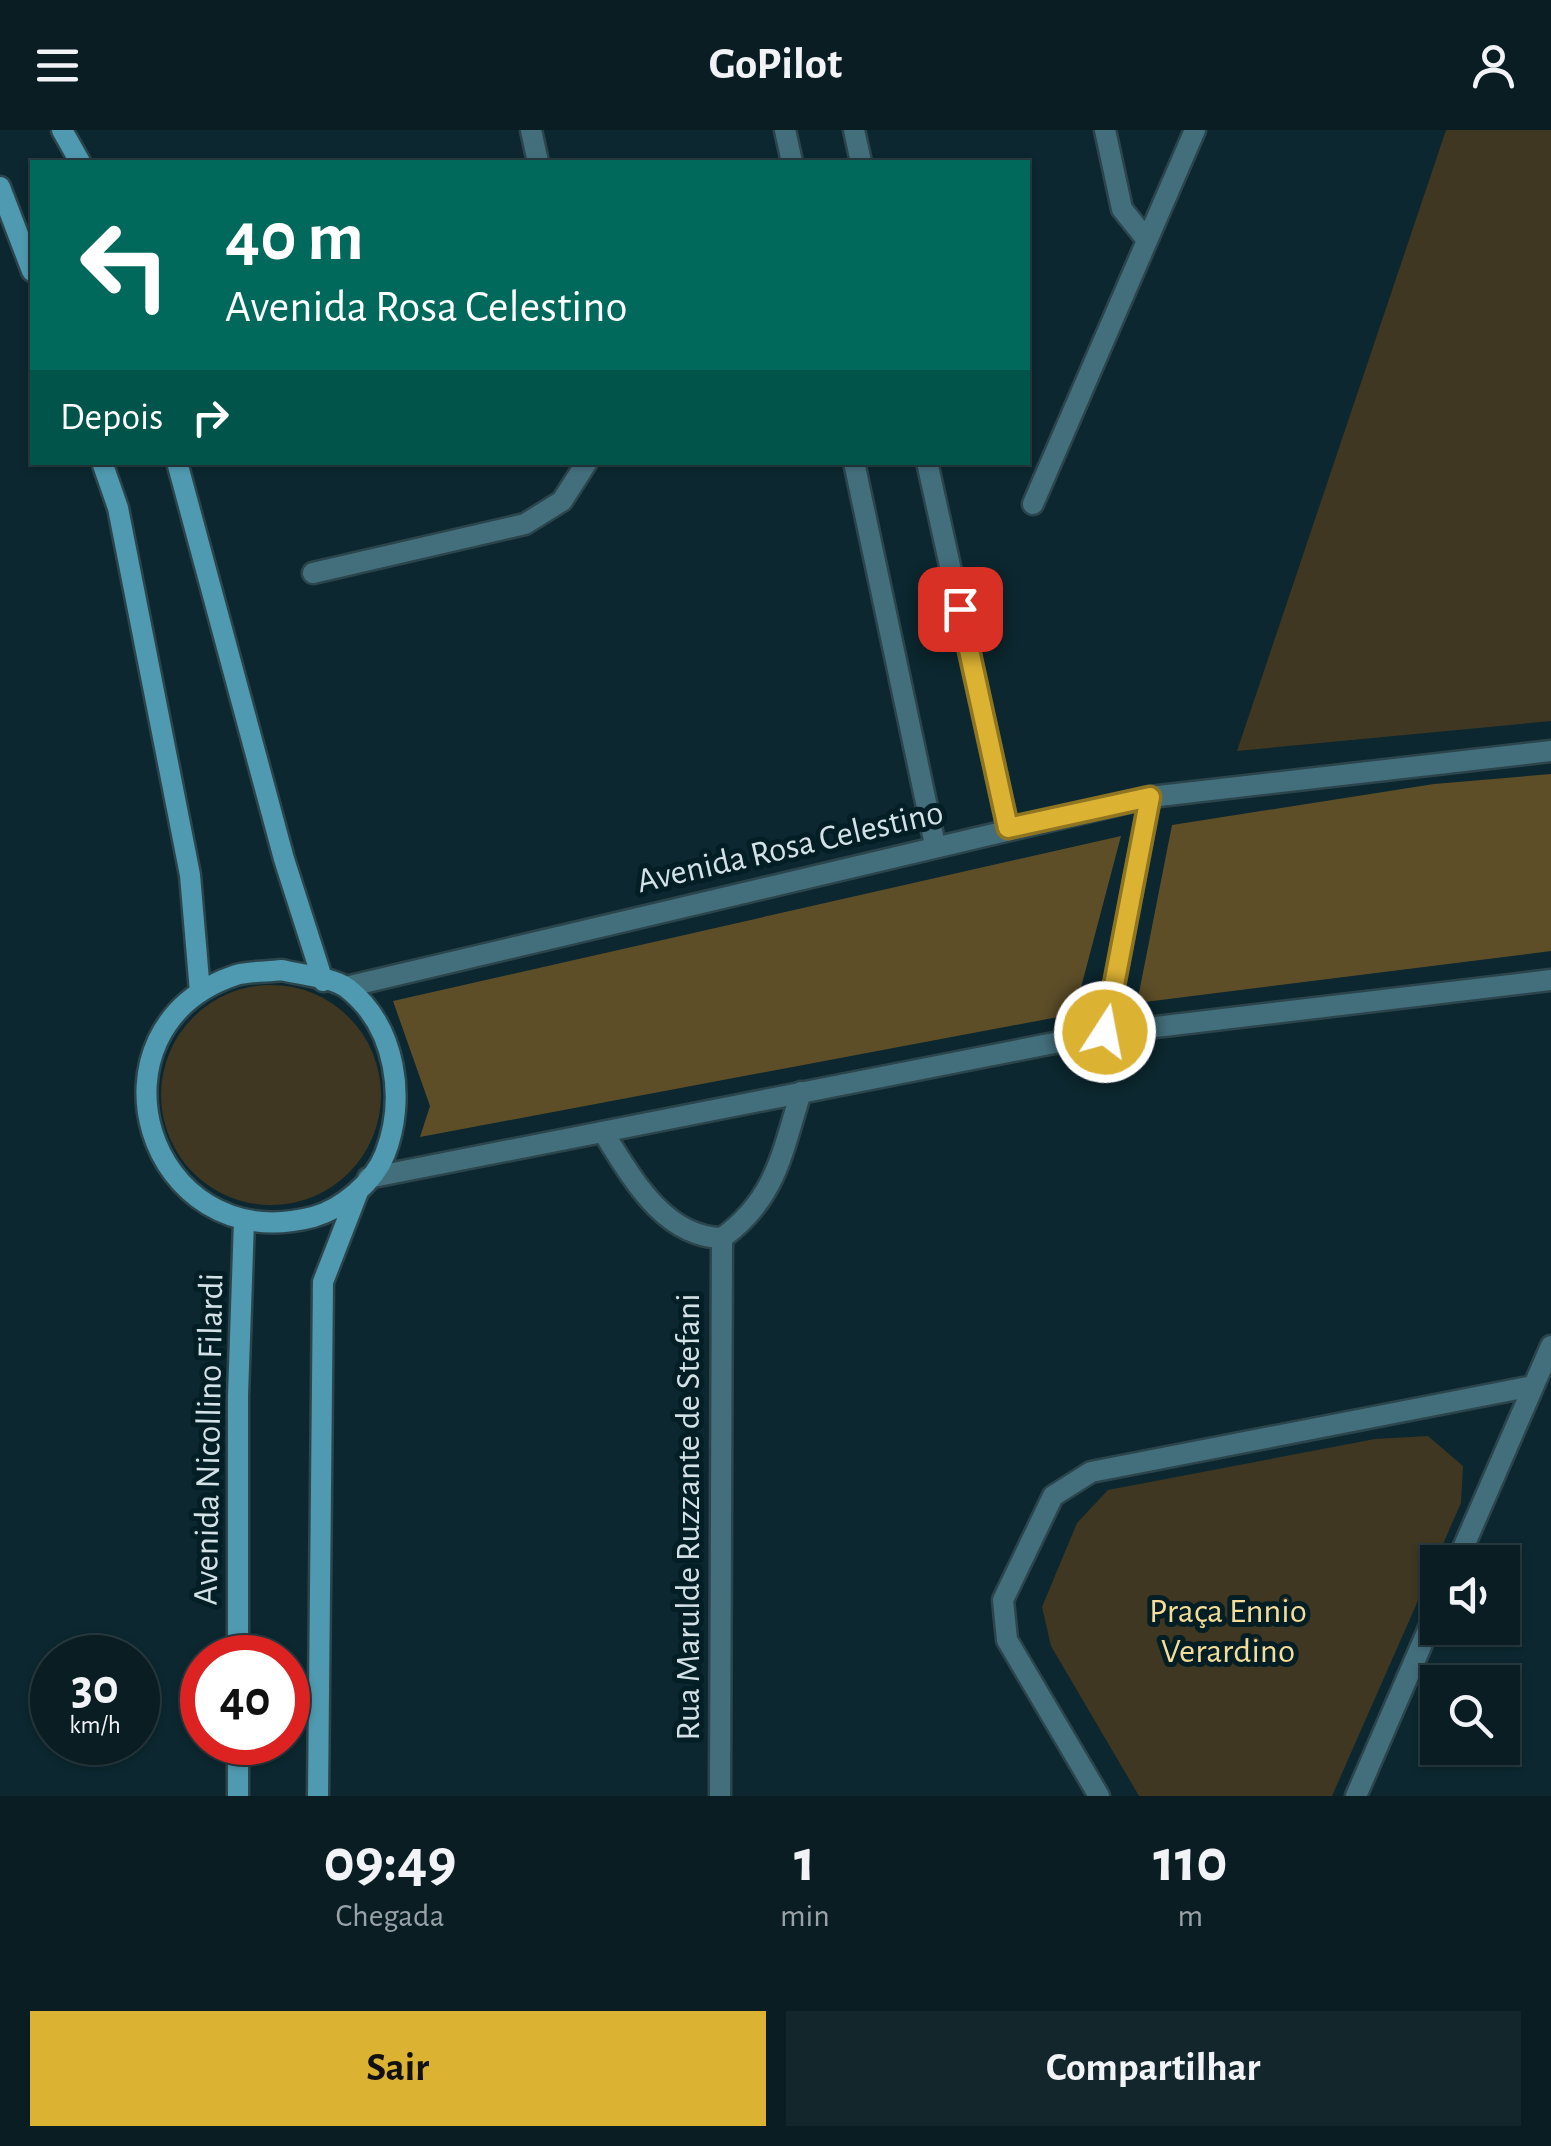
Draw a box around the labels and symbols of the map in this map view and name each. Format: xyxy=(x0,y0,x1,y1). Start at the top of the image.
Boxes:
pin xyxy=(918,567,1003,652)
street label: Avenida Rosa Celestino xyxy=(634,795,946,899)
position arrow xyxy=(1053,980,1157,1084)
street label: Avenida Nicollino Filardi xyxy=(189,1273,229,1605)
street label: Rua Marulde Ruzzante de Stefani xyxy=(671,1293,706,1741)
park label: Praça Ennio Verardino xyxy=(1149,1594,1307,1669)
speed limit sign: 40 xyxy=(180,1635,310,1765)

